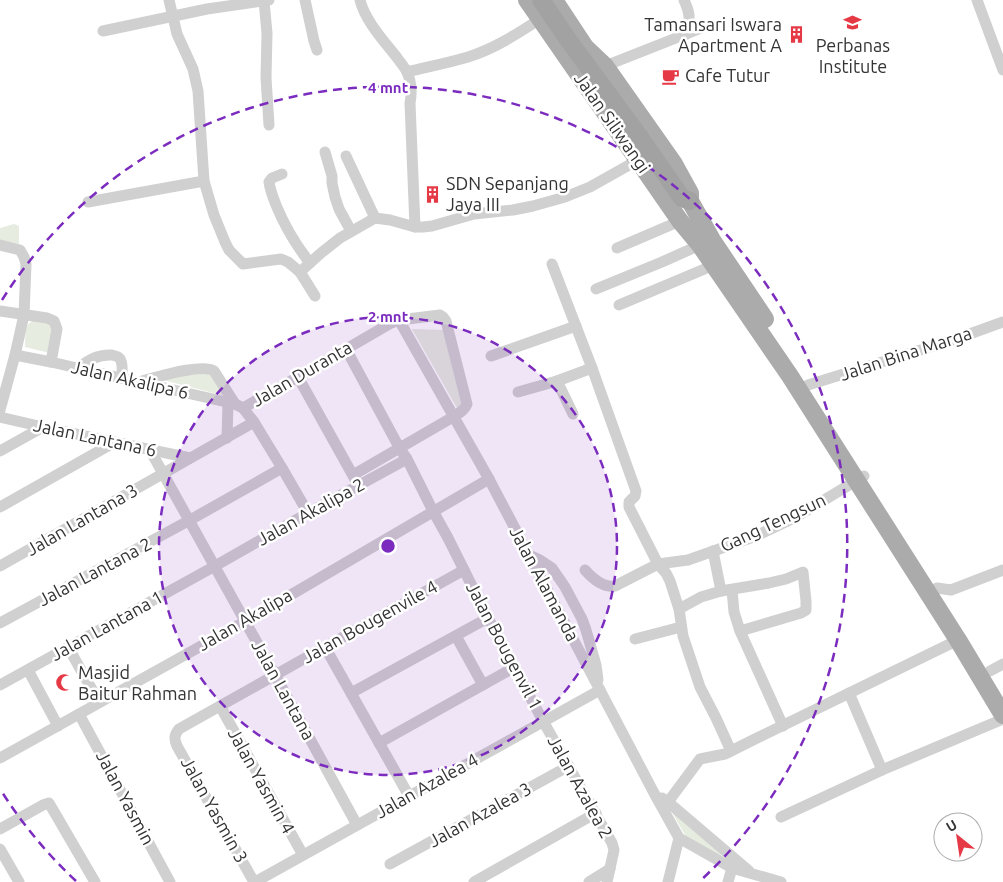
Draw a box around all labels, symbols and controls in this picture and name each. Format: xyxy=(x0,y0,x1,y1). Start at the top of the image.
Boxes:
school or university icon: Perbanas Institute xyxy=(843,13,863,33)
place label: Tamansari Iswara Apartment A xyxy=(644,14,782,55)
building icon: Tamansari Iswara Apartment A xyxy=(786,25,806,45)
place label: Perbanas Institute xyxy=(816,35,890,76)
place label: Cafe Tutur xyxy=(685,65,770,85)
cafe icon: Cafe Tutur xyxy=(661,66,681,86)
street label: Jalan Siliwangi xyxy=(571,69,655,176)
text: 4 mnt xyxy=(368,79,409,96)
place label: SDN Sepanjang Jaya III xyxy=(446,173,569,214)
building icon: SDN Sepanjang Jaya III xyxy=(422,184,442,204)
text: 2 mnt xyxy=(368,308,409,325)
street label: Jalan Bina Marga xyxy=(837,322,974,384)
street label: Jalan Duranta xyxy=(248,336,355,410)
street label: Jalan Akalipa 6 xyxy=(70,356,191,402)
street label: Jalan Lantana 6 xyxy=(32,414,159,460)
street label: Jalan Akalipa 2 xyxy=(253,473,368,549)
street label: Jalan Lantana 3 xyxy=(22,479,141,559)
street label: Gang Tengsun xyxy=(717,489,828,555)
street label: Jalan Alamanda xyxy=(506,523,584,644)
street label: Jalan Lantana 2 xyxy=(35,533,155,609)
centre of rings xyxy=(379,537,397,555)
street label: Jalan Bougenvile 4 xyxy=(298,576,441,667)
street label: Jalan Bougenvil 1 xyxy=(463,578,547,713)
street label: Jalan Akalipa xyxy=(194,584,295,654)
street label: Jalan Lantana 1 xyxy=(47,586,166,664)
street label: Jalan Lantana xyxy=(248,636,320,743)
place label: Masjid Baitur Rahman xyxy=(78,662,197,703)
mosque icon: Masjid Baitur Rahman xyxy=(54,673,74,693)
street label: Jalan Yasmin 4 xyxy=(225,724,299,837)
street label: Jalan Azalea 2 xyxy=(544,732,617,841)
street label: Jalan Yasmin xyxy=(93,747,159,848)
street label: Jalan Azalea 4 xyxy=(372,749,481,822)
street label: Jalan Yasmin 3 xyxy=(178,753,252,866)
street label: Jalan Azalea 3 xyxy=(425,778,534,851)
north arrow xyxy=(933,812,983,862)
text: U xyxy=(943,816,960,835)

